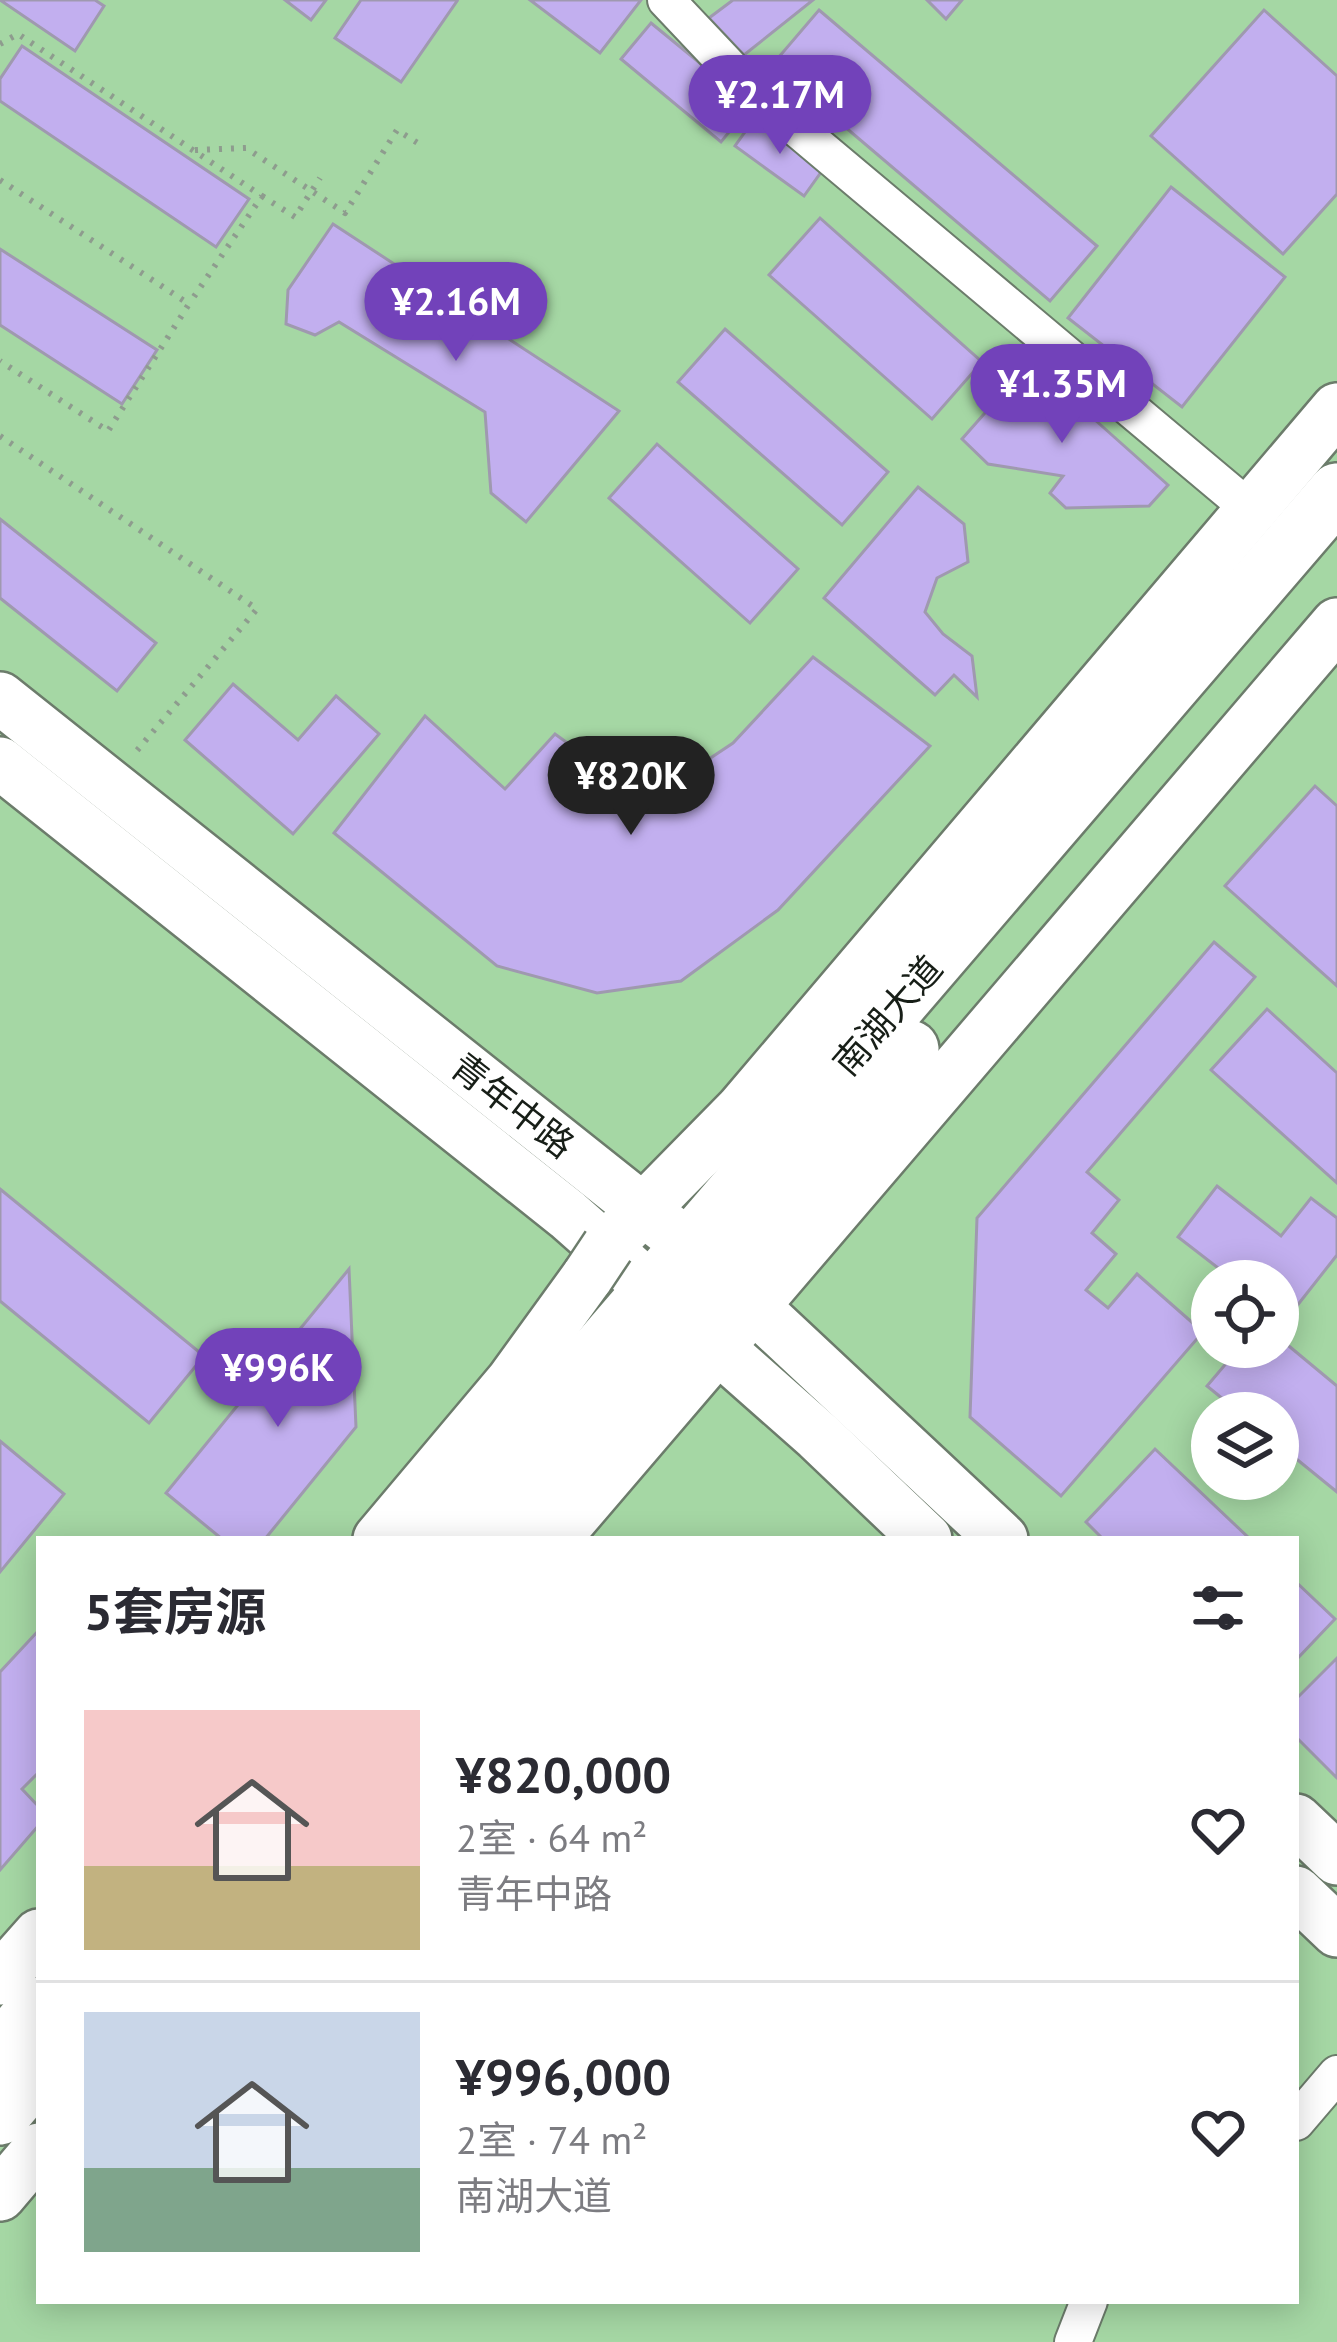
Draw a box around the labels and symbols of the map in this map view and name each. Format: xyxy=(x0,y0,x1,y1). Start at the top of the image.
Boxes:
pin: ¥2.17M xyxy=(682,55,878,157)
pin: ¥2.16M xyxy=(358,262,554,364)
pin: ¥1.35M xyxy=(964,344,1160,446)
pin: ¥820K xyxy=(547,736,715,838)
street label: 南湖大道 xyxy=(822,945,952,1085)
street label: 青年中路 xyxy=(442,1042,584,1168)
pin: ¥996K xyxy=(194,1328,362,1430)

